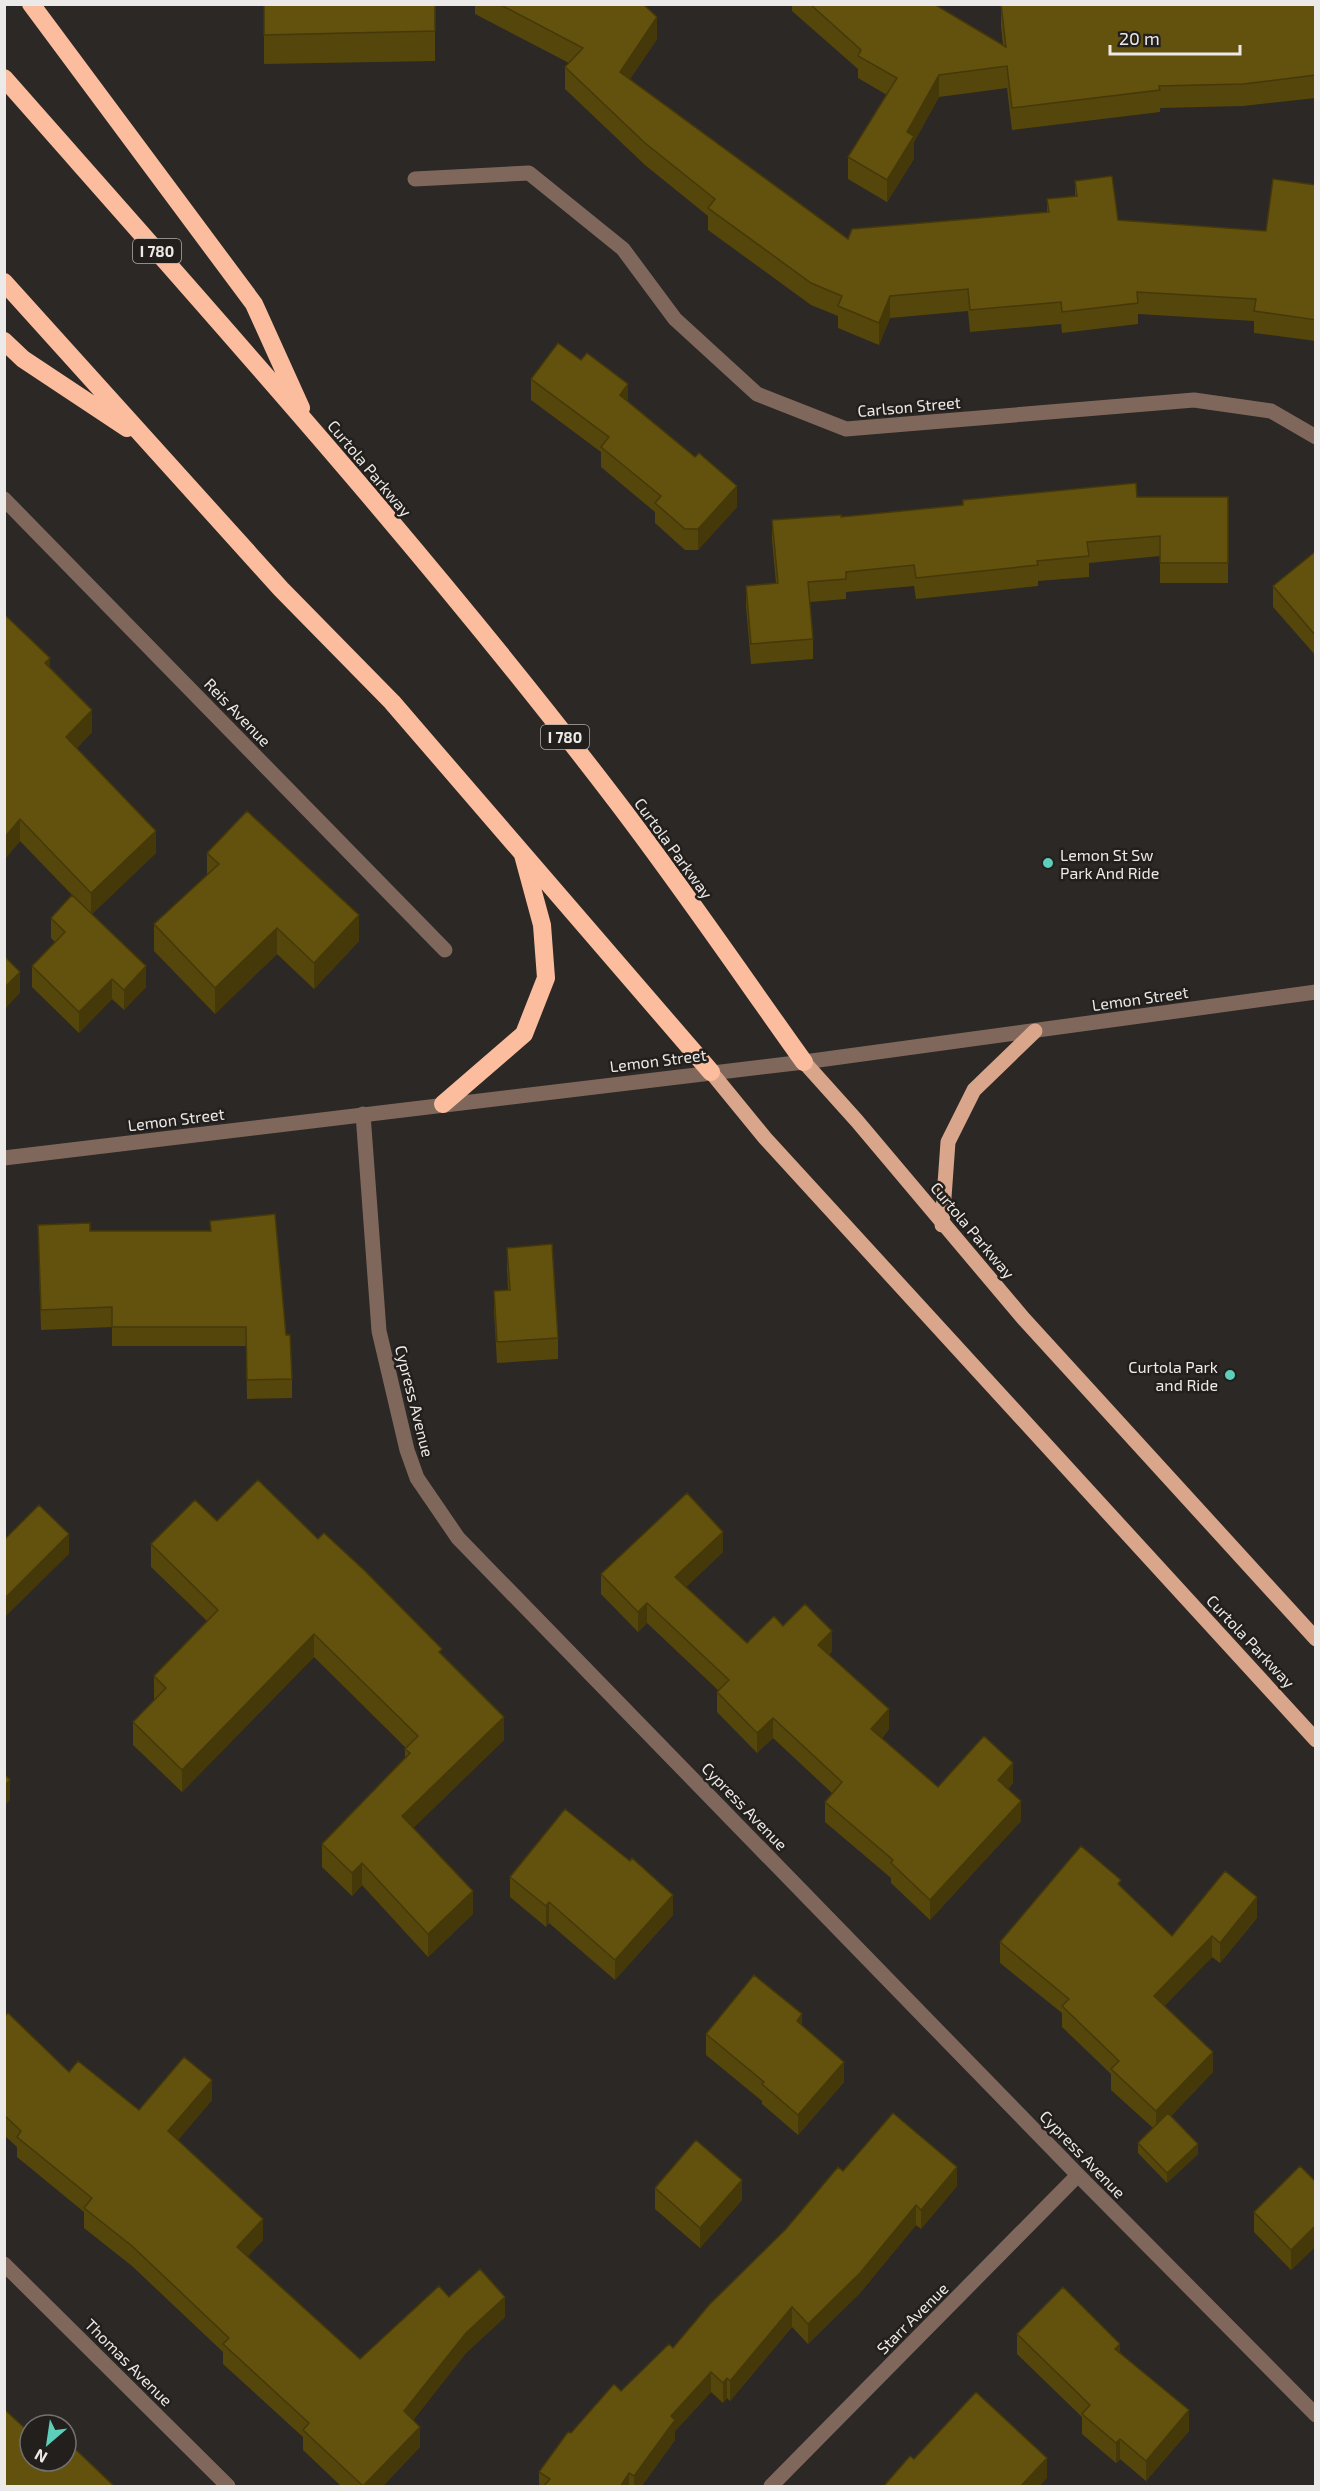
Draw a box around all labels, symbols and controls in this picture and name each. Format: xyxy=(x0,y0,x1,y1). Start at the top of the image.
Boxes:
scale bar xyxy=(1110,18,1240,56)
text: 20 m xyxy=(1119,27,1160,49)
road number: I 780 xyxy=(133,239,181,263)
street label: Carlson Street xyxy=(857,392,961,420)
street label: Curtola Parkway xyxy=(324,416,416,520)
street label: Reis Avenue xyxy=(201,674,275,750)
road number: I 780 xyxy=(541,725,589,749)
street label: Curtola Parkway xyxy=(631,794,717,903)
place label: Lemon St Sw Park And Ride xyxy=(1060,845,1159,882)
marker: Lemon St Sw Park And Ride xyxy=(1041,856,1055,870)
street label: Lemon Street xyxy=(1091,982,1189,1014)
street label: Lemon Street xyxy=(609,1045,707,1075)
street label: Lemon Street xyxy=(127,1104,225,1134)
street label: Curtola Parkway xyxy=(927,1178,1019,1282)
street label: Cypress Avenue xyxy=(392,1343,438,1459)
place label: Curtola Park and Ride xyxy=(1128,1357,1218,1394)
marker: Curtola Park and Ride xyxy=(1223,1368,1237,1382)
street label: Curtola Parkway xyxy=(1203,1591,1299,1692)
street label: Cypress Avenue xyxy=(698,1758,792,1854)
street label: Cypress Avenue xyxy=(1036,2106,1130,2202)
street label: Starr Avenue xyxy=(872,2278,952,2358)
street label: Thomas Avenue xyxy=(81,2314,177,2410)
north arrow xyxy=(18,2413,78,2473)
text: N xyxy=(31,2445,50,2468)

